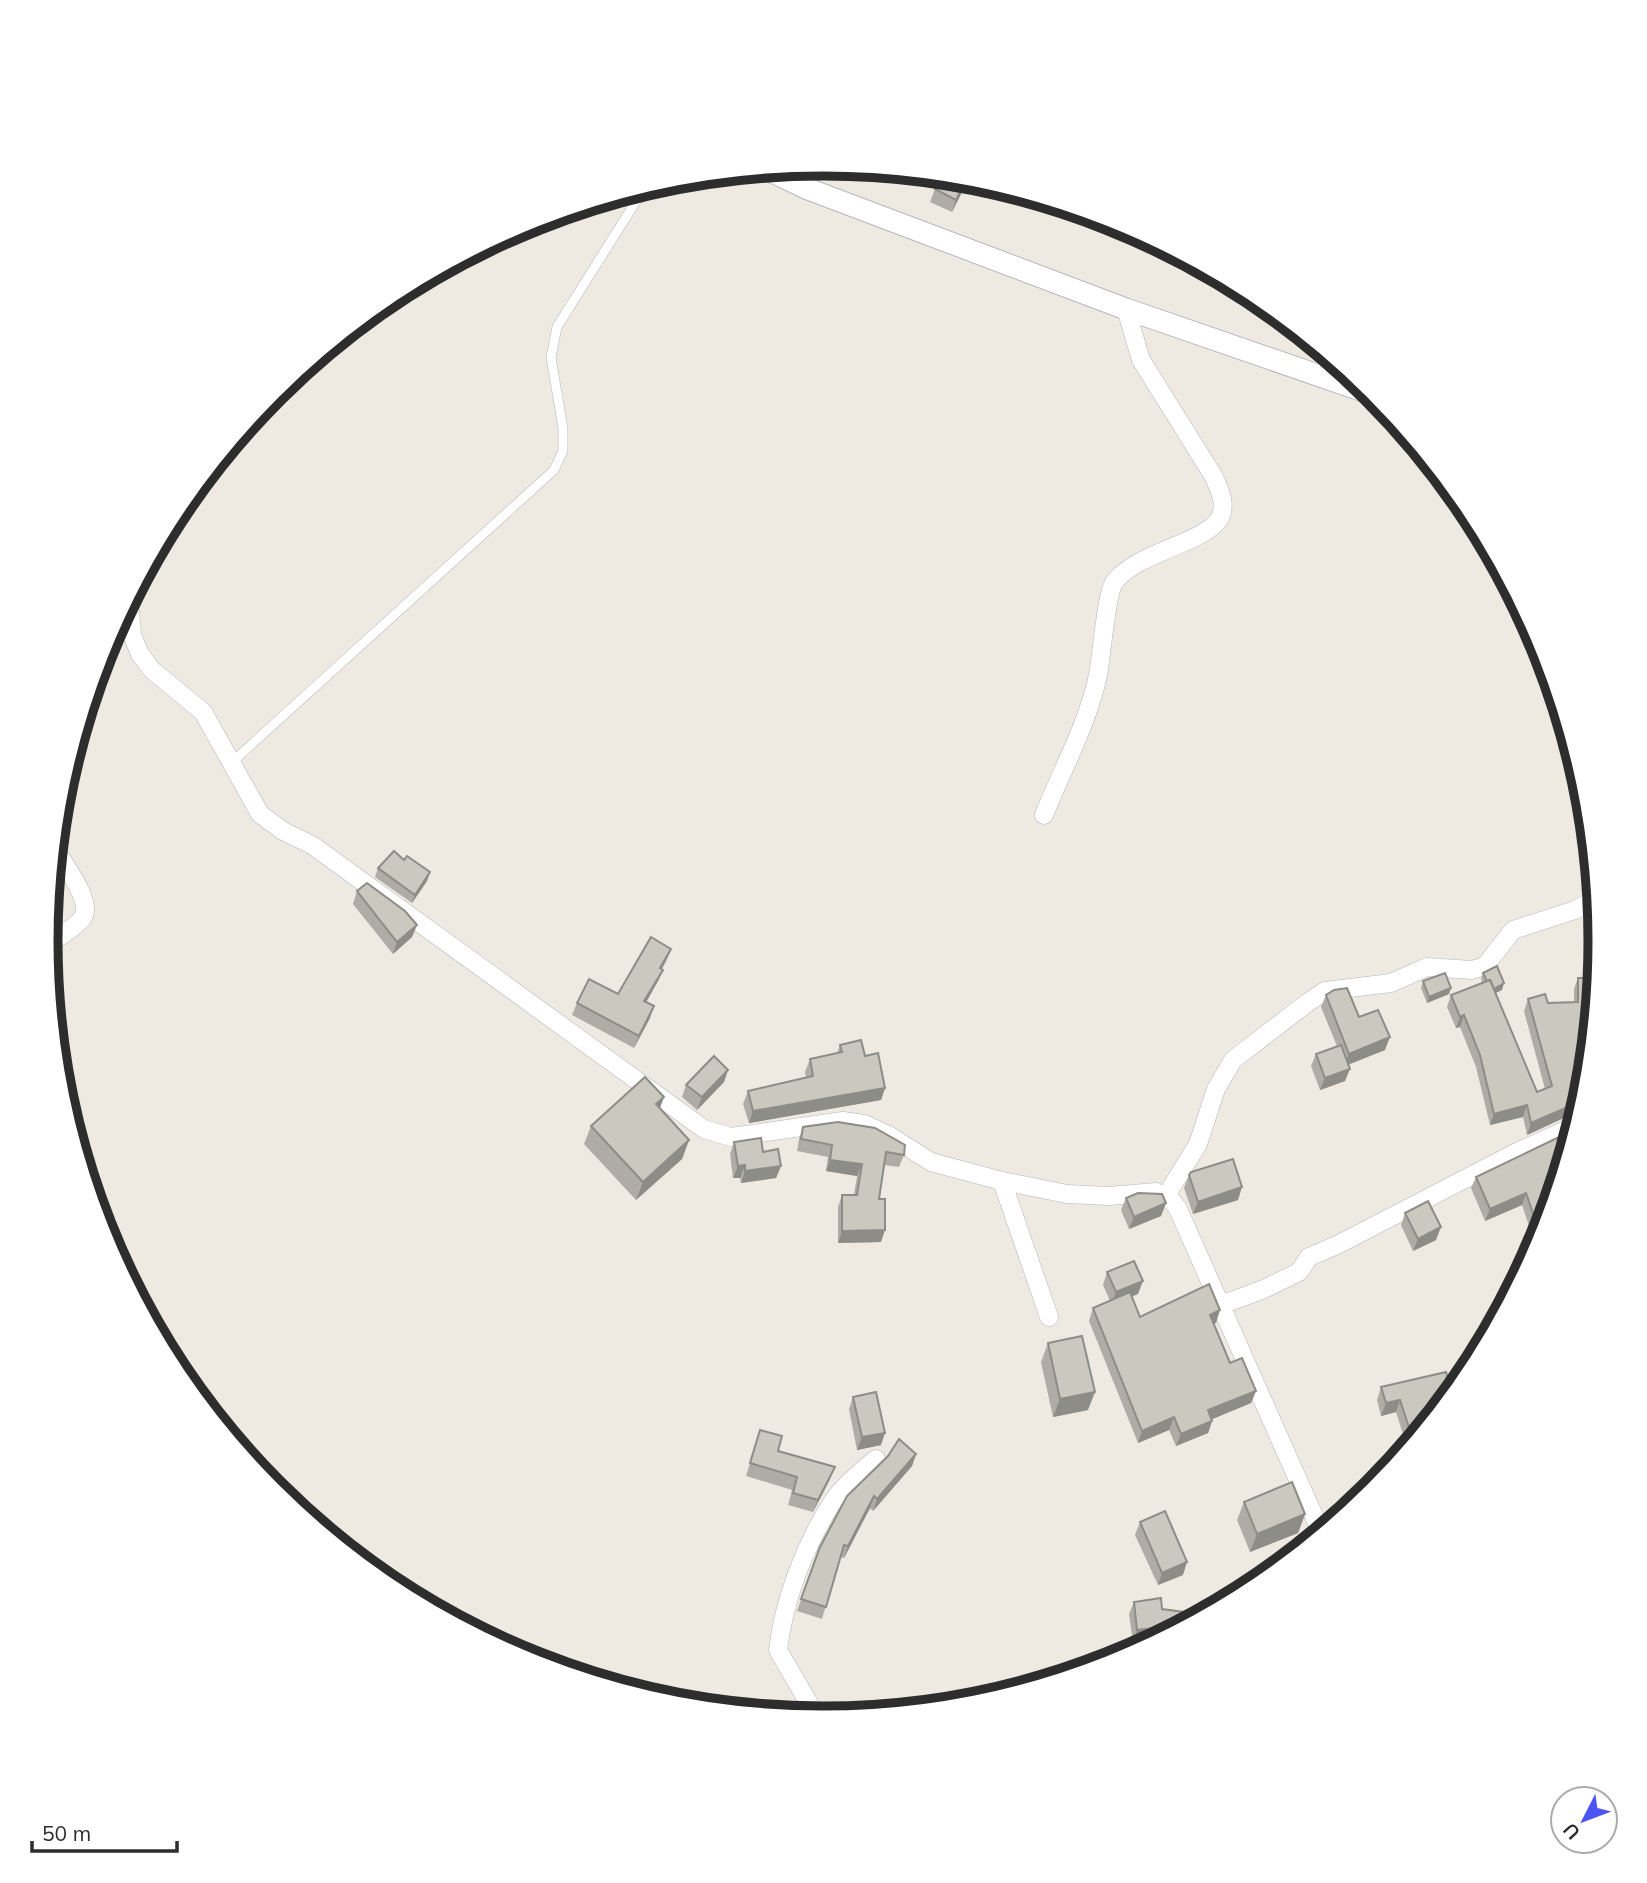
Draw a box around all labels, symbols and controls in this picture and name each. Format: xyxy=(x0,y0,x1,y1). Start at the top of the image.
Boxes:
north arrow xyxy=(1549,1785,1619,1855)
scale bar xyxy=(32,1810,177,1854)
text: U xyxy=(1558,1818,1585,1845)
text: 50 m xyxy=(42,1820,91,1846)

